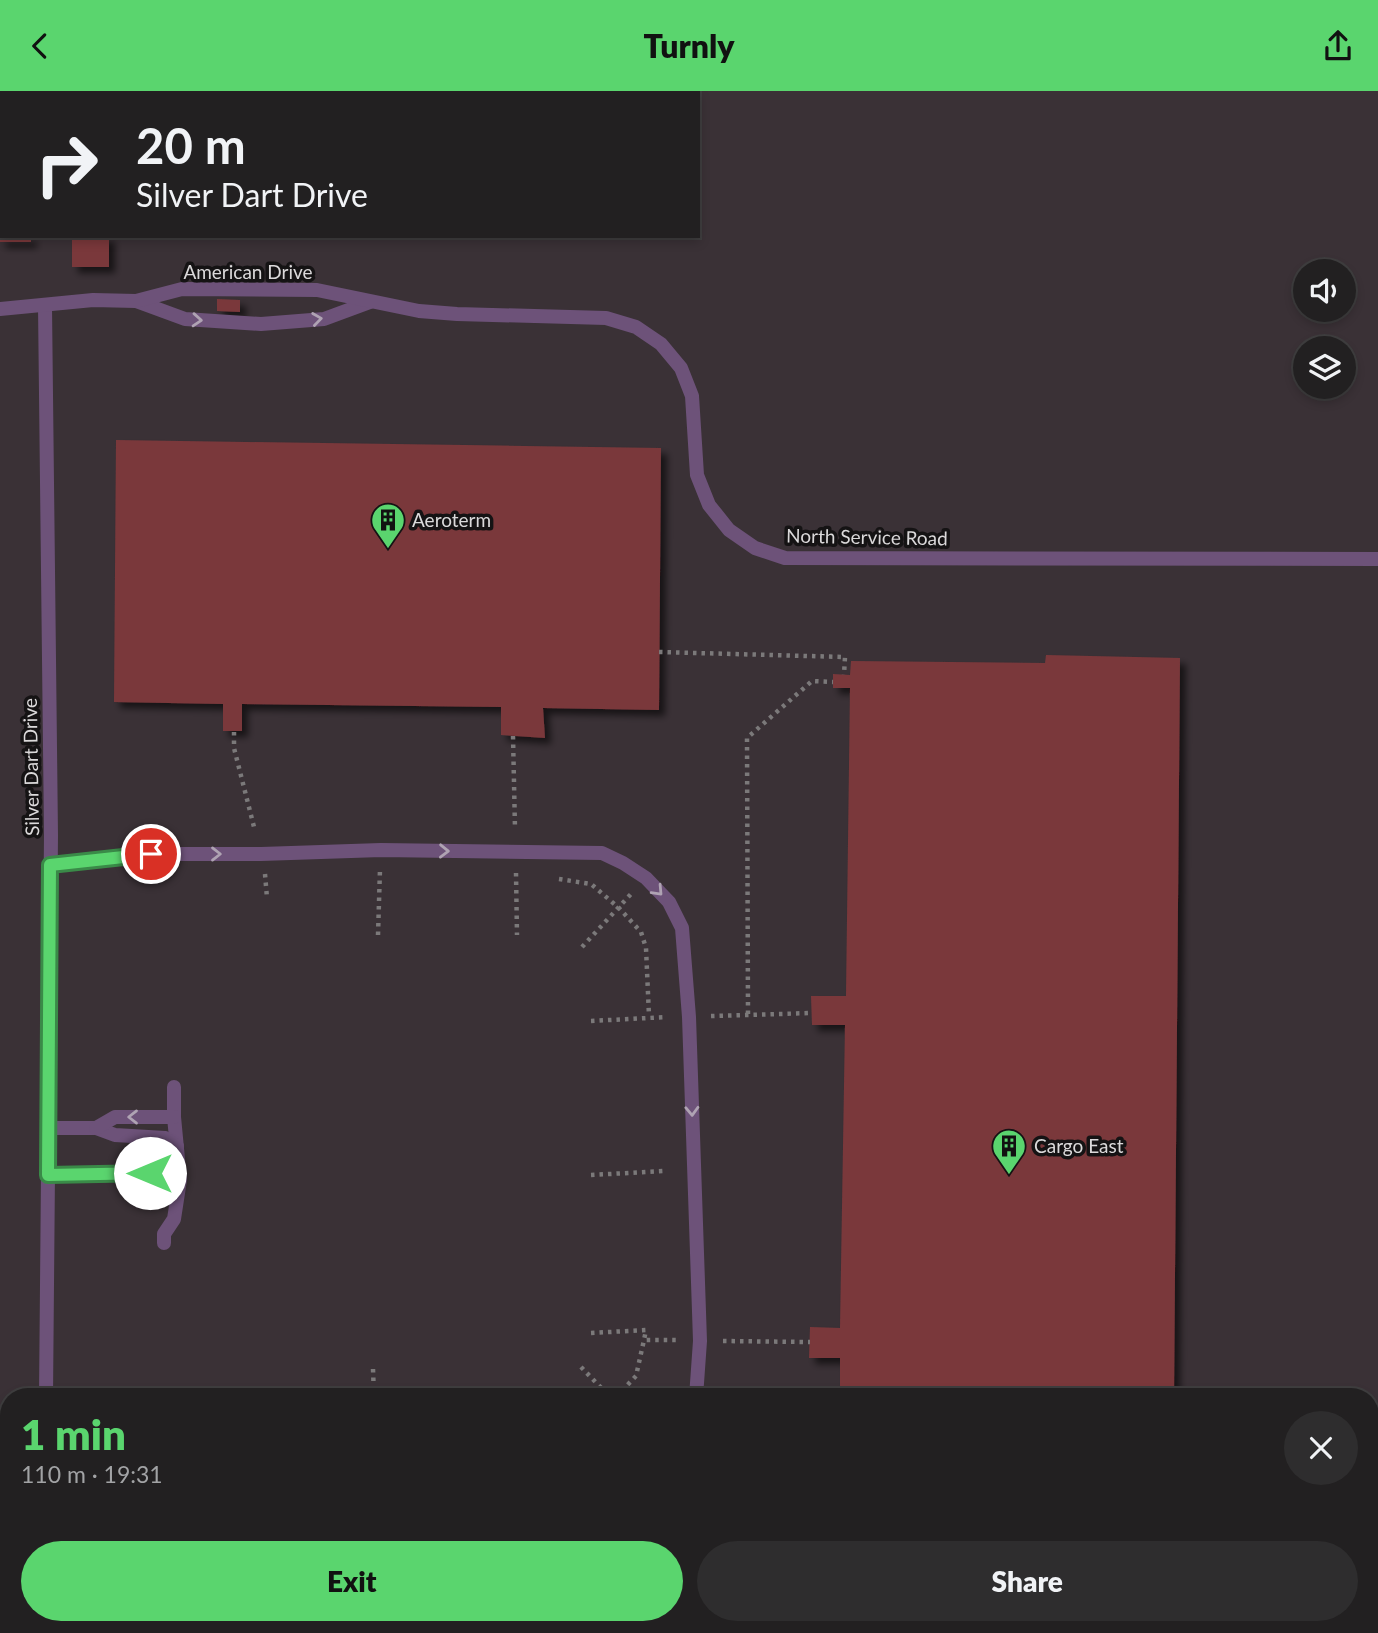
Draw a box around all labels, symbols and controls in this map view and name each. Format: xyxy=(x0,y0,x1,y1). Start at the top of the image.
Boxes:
text: Turnly xyxy=(643,26,735,65)
icon: back xyxy=(21,27,59,65)
icon: share xyxy=(1319,27,1357,65)
text: 20 m xyxy=(136,116,246,174)
icon: right xyxy=(21,119,112,210)
text: Silver Dart Drive xyxy=(136,175,368,214)
map controls xyxy=(1293,259,1356,399)
button: sound xyxy=(1293,259,1356,322)
street label: American Drive xyxy=(183,260,313,283)
one-way arrow xyxy=(192,312,203,327)
one-way arrow xyxy=(311,312,323,327)
button: layers xyxy=(1293,336,1356,399)
building icon: Aeroterm xyxy=(369,501,407,550)
place label: Aeroterm xyxy=(412,508,491,531)
street label: North Service Road xyxy=(786,524,948,549)
street label: Silver Dart Drive xyxy=(18,698,43,836)
pin xyxy=(121,824,181,884)
icon: arrive xyxy=(132,835,170,873)
one-way arrow xyxy=(439,843,449,859)
one-way arrow xyxy=(211,846,222,862)
one-way arrow xyxy=(650,883,663,896)
one-way arrow xyxy=(684,1107,700,1117)
one-way arrow xyxy=(128,1109,138,1125)
building icon: Cargo East xyxy=(990,1127,1028,1176)
place label: Cargo East xyxy=(1034,1134,1124,1157)
position arrow xyxy=(113,1136,187,1210)
text: 1 min xyxy=(21,1409,126,1459)
button: close xyxy=(1284,1411,1358,1485)
text: 110 m · 19:31 xyxy=(21,1460,163,1488)
button: Exit xyxy=(21,1541,683,1621)
button: Share xyxy=(697,1541,1358,1621)

